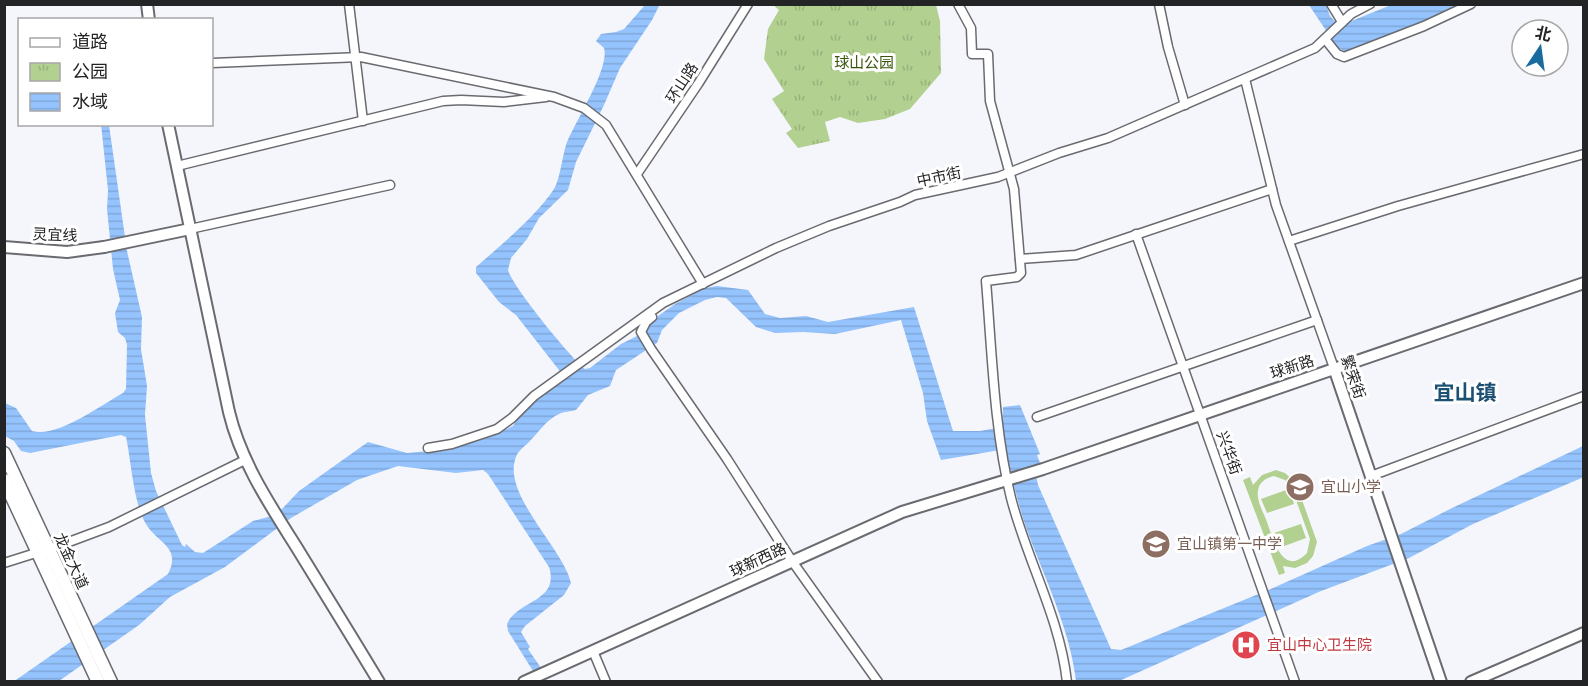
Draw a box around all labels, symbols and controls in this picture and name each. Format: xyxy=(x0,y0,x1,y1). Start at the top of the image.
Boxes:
legend xyxy=(18,18,213,126)
north arrow xyxy=(1510,18,1570,78)
text: 北 xyxy=(1533,23,1553,45)
text: 道路 xyxy=(72,31,108,52)
park label: 球山公园 xyxy=(834,54,894,72)
street label: 环山路 xyxy=(662,59,702,107)
text: 公园 xyxy=(72,61,108,82)
text: 水域 xyxy=(72,91,108,112)
street label: 中市街 xyxy=(915,164,963,190)
street label: 灵宜线 xyxy=(32,225,78,245)
street label: 球新路 xyxy=(1268,351,1316,383)
street label: 繁荣街 xyxy=(1337,353,1369,401)
district label: 宜山镇 xyxy=(1434,380,1497,405)
street label: 兴华街 xyxy=(1213,429,1245,477)
school or university icon: 宜山小学 xyxy=(1284,471,1316,503)
place label: 宜山小学 xyxy=(1321,478,1381,496)
school or university icon: 宜山镇第一中学 xyxy=(1140,528,1172,560)
street label: 龙金大道 xyxy=(50,530,92,592)
place label: 宜山镇第一中学 xyxy=(1177,535,1282,553)
street label: 球新西路 xyxy=(727,539,789,581)
hospital icon: 宜山中心卫生院 xyxy=(1230,629,1262,661)
place label: 宜山中心卫生院 xyxy=(1267,636,1372,654)

